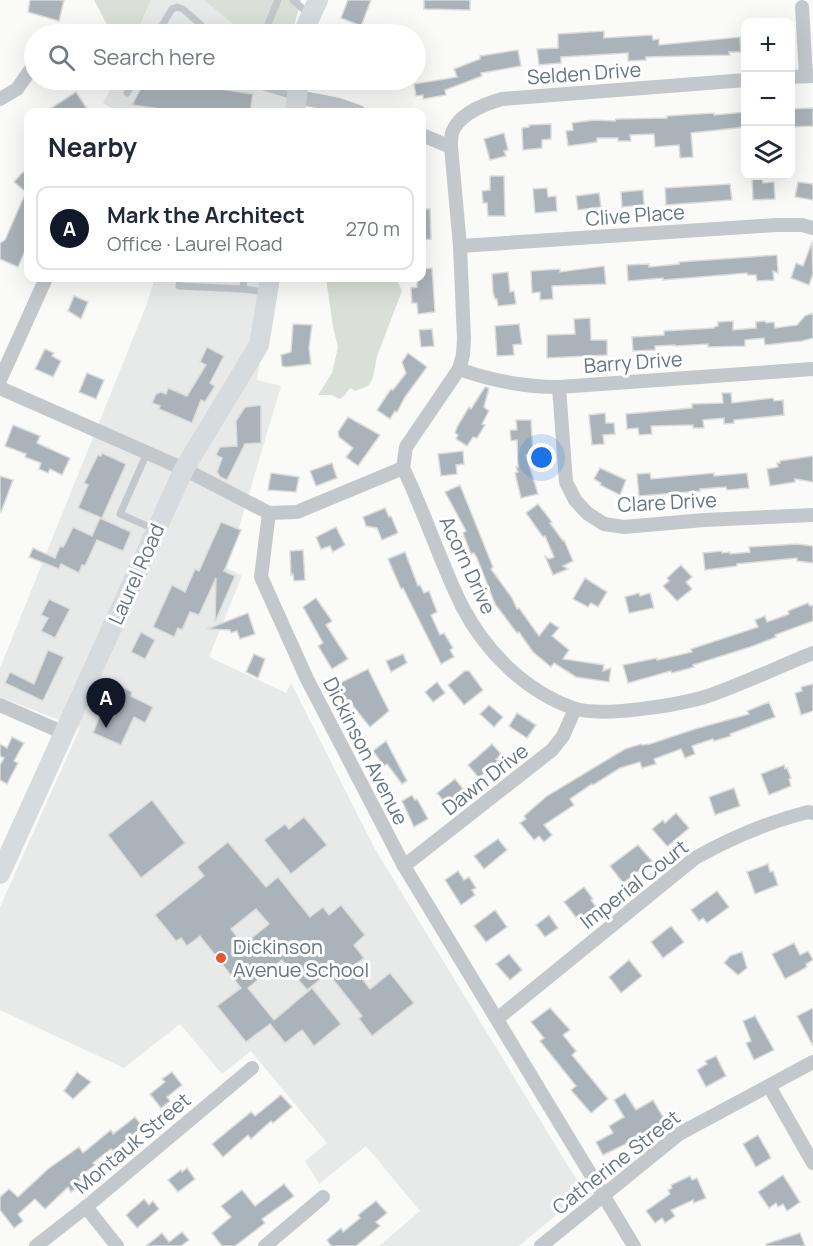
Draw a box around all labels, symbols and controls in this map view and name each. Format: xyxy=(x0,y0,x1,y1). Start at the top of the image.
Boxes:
map controls xyxy=(741,18,795,180)
button: + xyxy=(741,18,795,72)
search box xyxy=(24,24,426,90)
icon: search xyxy=(45,41,78,74)
text: Search here xyxy=(93,42,215,72)
street label: Selden Drive xyxy=(526,56,642,90)
button: − xyxy=(741,72,795,126)
button: layers xyxy=(741,126,795,180)
text: Nearby xyxy=(48,129,137,165)
street label: Clive Place xyxy=(584,198,686,232)
text: Mark the Architect xyxy=(107,200,305,230)
text: A xyxy=(63,215,76,242)
text: 270 m xyxy=(345,215,400,242)
text: Office · Laurel Road xyxy=(107,230,283,257)
street label: Barry Drive xyxy=(583,345,683,379)
your location xyxy=(527,443,556,472)
street label: Clare Drive xyxy=(617,486,717,518)
street label: Acorn Drive xyxy=(434,512,502,618)
street label: Laurel Road xyxy=(102,519,170,629)
street label: Dickinson Avenue xyxy=(317,673,415,829)
pin: A xyxy=(86,678,126,728)
street label: Dawn Drive xyxy=(436,737,534,821)
street label: Imperial Court xyxy=(574,833,694,935)
place label: Dickinson Avenue School xyxy=(233,933,369,983)
marker: Dickinson Avenue School xyxy=(214,951,228,965)
street label: Montauk Street xyxy=(68,1086,196,1200)
street label: Catherine Street xyxy=(547,1104,685,1220)

